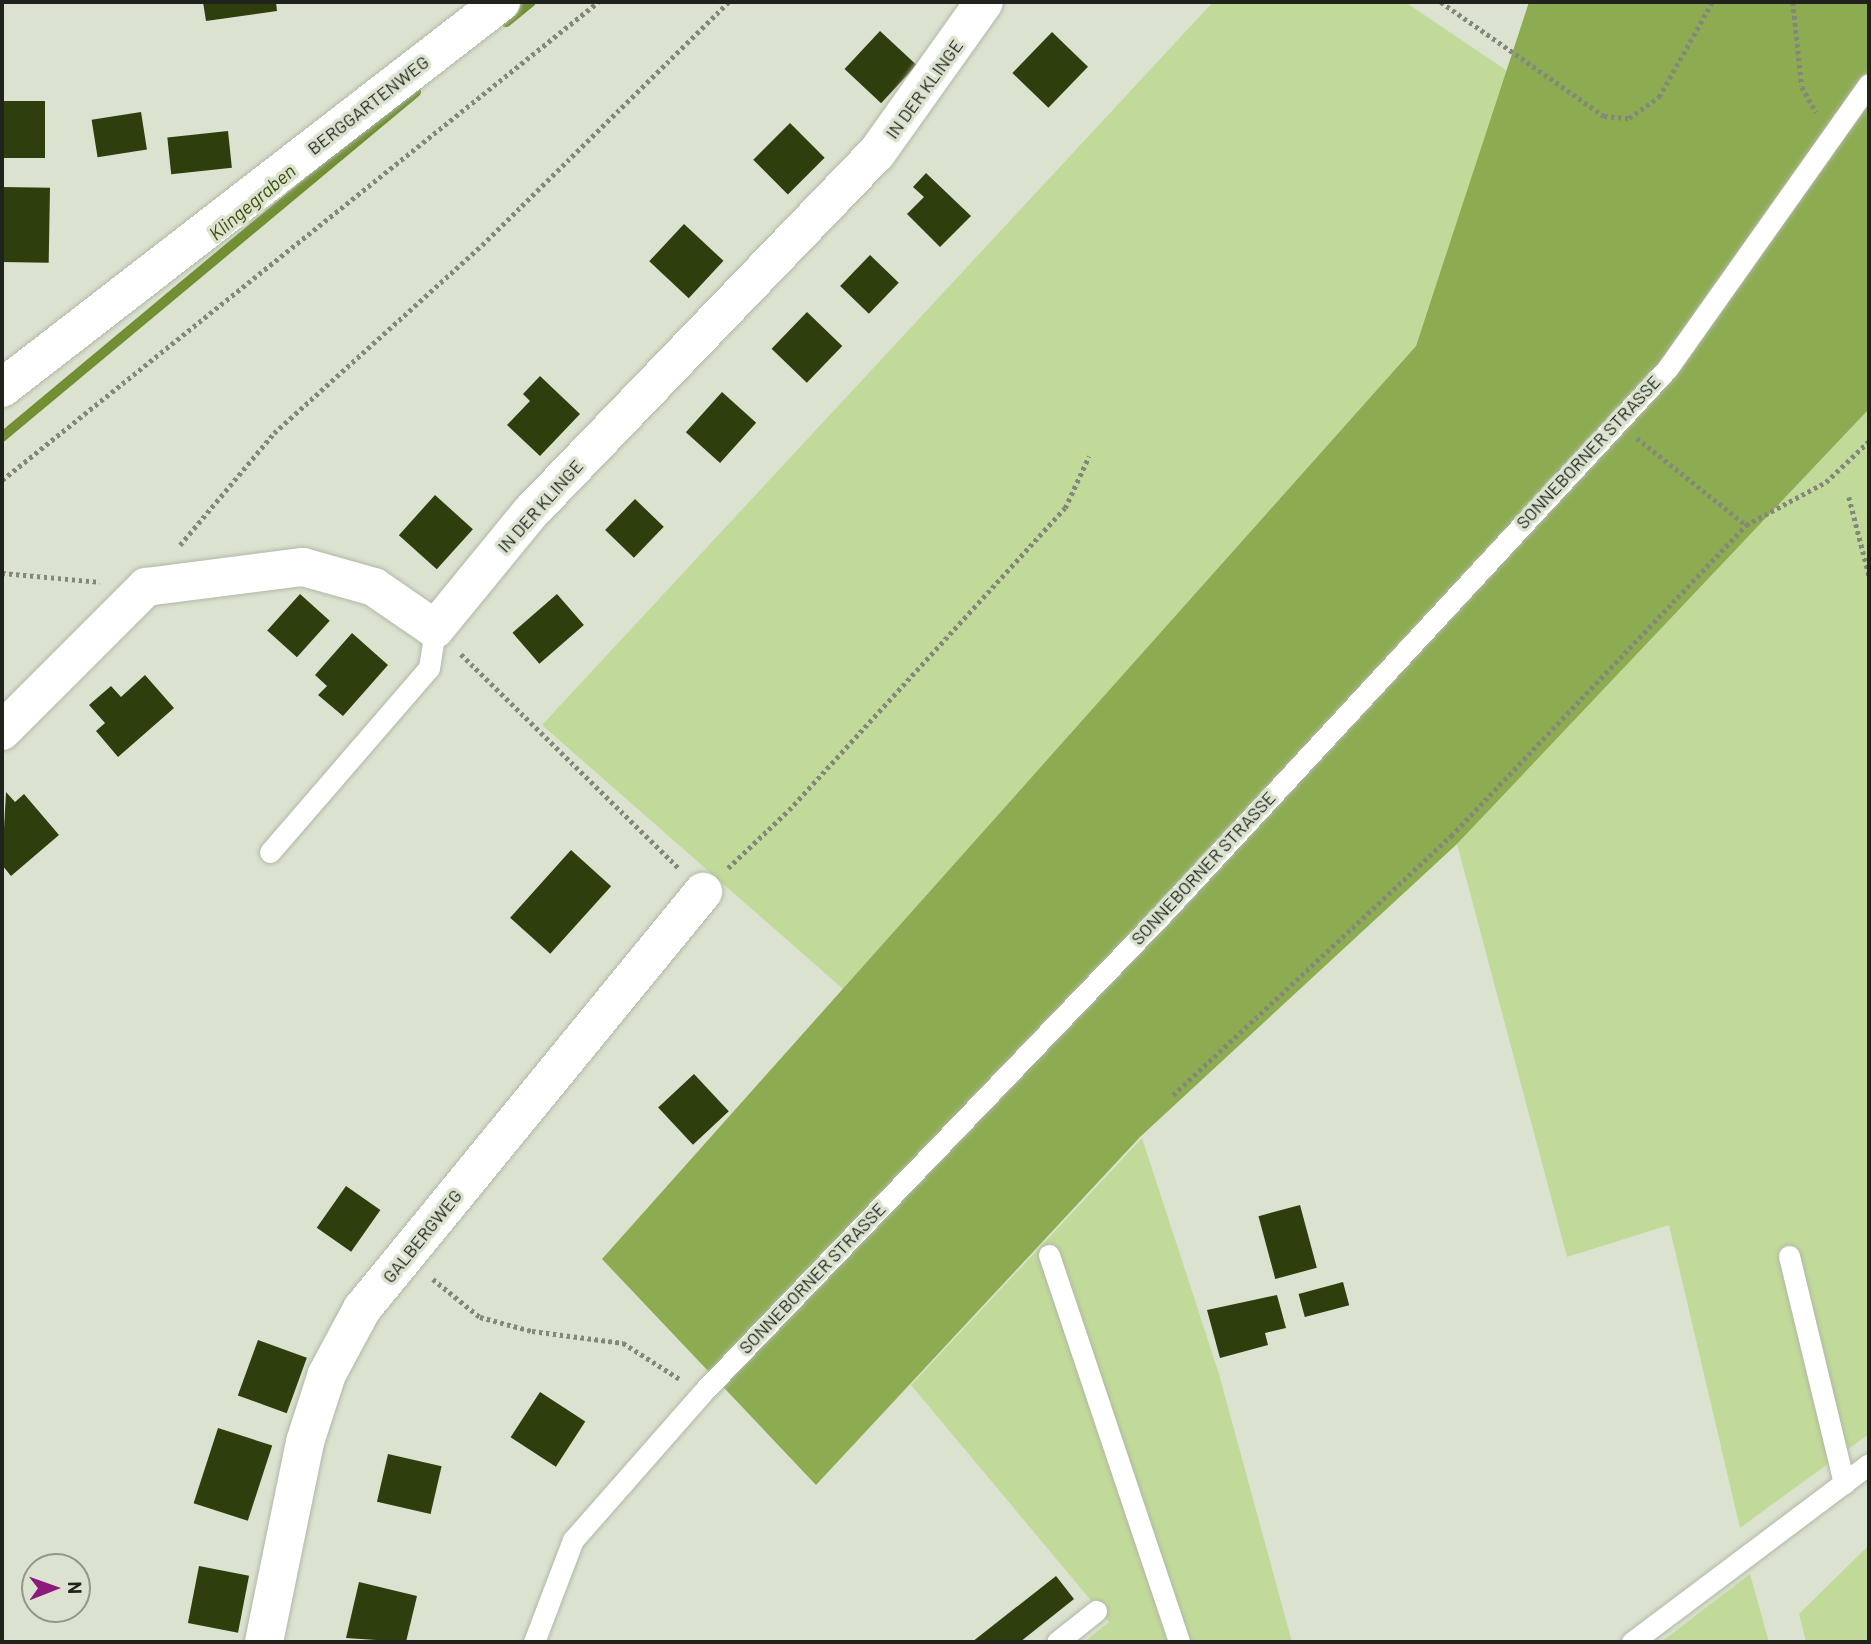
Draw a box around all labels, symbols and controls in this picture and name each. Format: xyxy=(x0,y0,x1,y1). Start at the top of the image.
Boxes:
street label: IN DER KLINGE xyxy=(881,35,967,143)
street label: BERGGARTENWEG xyxy=(303,51,433,159)
water label: Klingegraben xyxy=(204,159,300,245)
street label: SONNEBORNER STRASSE xyxy=(1511,371,1665,533)
street label: IN DER KLINGE xyxy=(493,455,587,557)
street label: SONNEBORNER STRASSE xyxy=(1126,787,1280,949)
street label: GALBERGWEG xyxy=(378,1185,466,1287)
street label: SONNEBORNER STRASSE xyxy=(734,1198,890,1358)
north arrow xyxy=(21,1553,91,1623)
text: N xyxy=(64,1581,87,1594)

